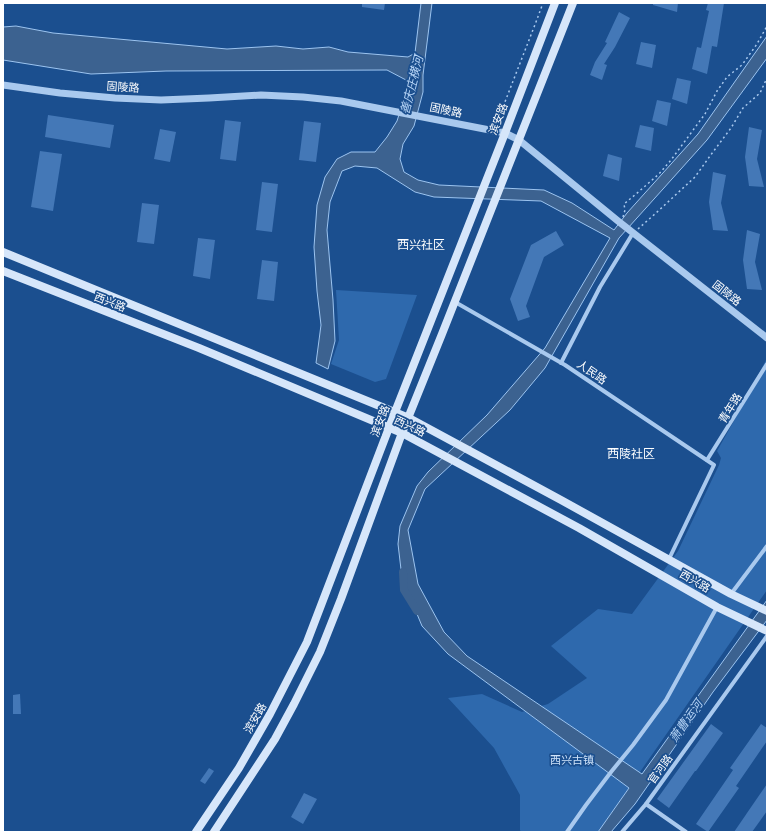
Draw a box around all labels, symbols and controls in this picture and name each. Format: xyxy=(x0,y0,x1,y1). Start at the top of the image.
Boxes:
water label: 善庆庄横河 xyxy=(397,52,427,116)
street label: 固陵路 xyxy=(106,79,140,95)
street label: 固陵路 xyxy=(428,100,464,120)
street label: 滨安路 xyxy=(486,101,510,137)
district label: 西兴社区 xyxy=(397,237,445,252)
street label: 固陵路 xyxy=(710,277,744,309)
street label: 西兴路 xyxy=(92,290,128,314)
street label: 人民路 xyxy=(574,357,610,387)
street label: 青年路 xyxy=(715,390,745,426)
street label: 滨安路 xyxy=(368,403,392,439)
street label: 西兴路 xyxy=(392,413,428,439)
district label: 西陵社区 xyxy=(607,446,655,461)
street label: 西兴路 xyxy=(677,567,713,595)
water label: 萧曹运河 xyxy=(666,695,707,745)
street label: 滨安路 xyxy=(241,700,269,736)
street label: 官河路 xyxy=(645,752,675,786)
park label: 西兴古镇 xyxy=(550,753,594,767)

